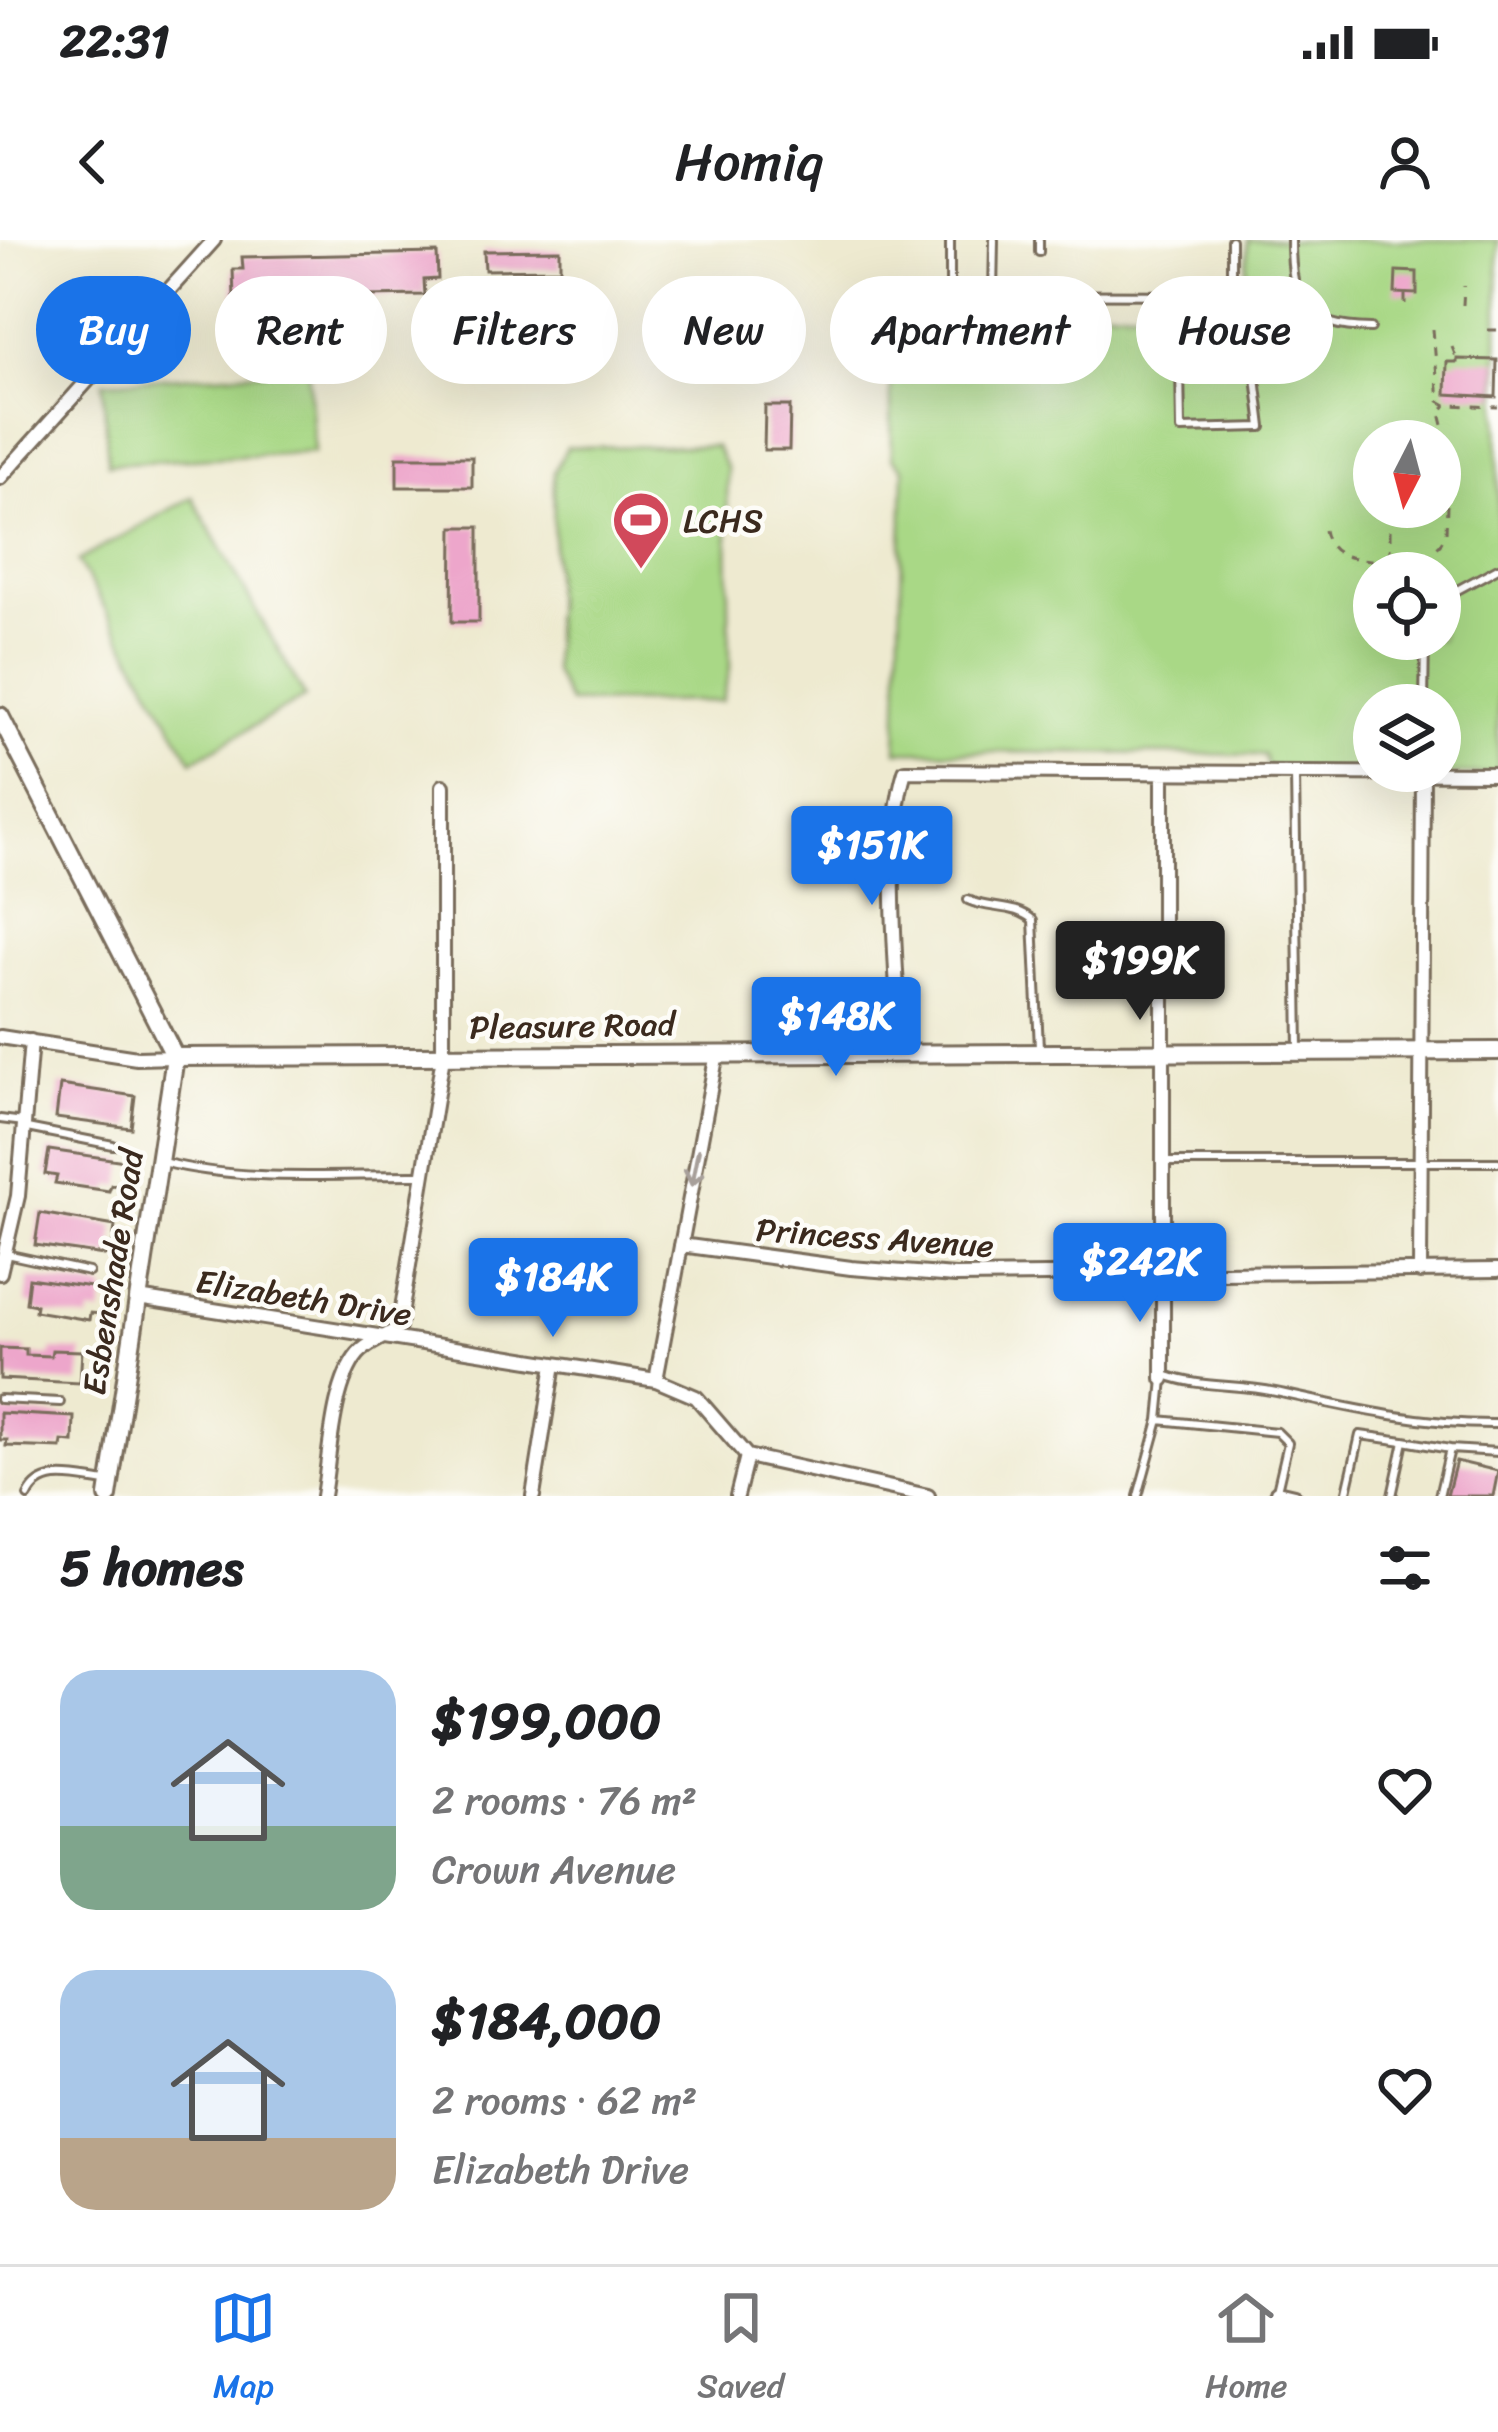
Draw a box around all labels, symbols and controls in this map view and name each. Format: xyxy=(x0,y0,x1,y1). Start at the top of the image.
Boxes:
text: 22:31 xyxy=(60,2,170,82)
text: Homiq xyxy=(675,114,823,210)
icon: back xyxy=(60,129,126,195)
icon: person xyxy=(1372,129,1438,195)
chip: Buy xyxy=(36,276,191,384)
chip: Rent xyxy=(215,276,387,384)
chip: Filters xyxy=(411,276,618,384)
chip: New xyxy=(642,276,806,384)
chip: Apartment xyxy=(830,276,1112,384)
chip: House xyxy=(1136,276,1333,384)
north arrow xyxy=(1353,420,1461,528)
map controls xyxy=(1353,420,1461,792)
sports icon: LCHS xyxy=(610,489,672,571)
place label: LCHS xyxy=(683,492,763,550)
button: locate xyxy=(1353,552,1461,660)
button: layers xyxy=(1353,684,1461,792)
pin: $151K xyxy=(788,806,956,908)
text: $151K xyxy=(818,810,926,879)
pin: $199K xyxy=(1056,921,1224,1023)
text: $199K xyxy=(1083,925,1197,994)
pin: $148K xyxy=(752,977,920,1079)
text: $148K xyxy=(779,981,893,1050)
street label: Pleasure Road xyxy=(469,995,678,1057)
street label: Esbenshade Road xyxy=(65,1143,161,1399)
one-way arrow xyxy=(683,1148,705,1187)
street label: Princess Avenue xyxy=(754,1201,996,1275)
pin: $242K xyxy=(1056,1223,1224,1325)
text: $242K xyxy=(1080,1227,1200,1296)
pin: $184K xyxy=(469,1238,637,1340)
text: $184K xyxy=(496,1242,610,1311)
street label: Elizabeth Drive xyxy=(192,1252,416,1344)
text: 5 homes xyxy=(60,1523,243,1613)
icon: filters xyxy=(1372,1535,1438,1601)
text: $199,000 xyxy=(432,1676,661,1766)
icon: home xyxy=(156,1718,300,1862)
icon: heart xyxy=(1372,1757,1438,1823)
text: 2 rooms · 76 m² xyxy=(432,1766,697,1835)
text: Crown Avenue xyxy=(432,1835,676,1904)
text: $184,000 xyxy=(432,1976,661,2066)
icon: home xyxy=(156,2018,300,2162)
icon: heart xyxy=(1372,2057,1438,2123)
text: 2 rooms · 62 m² xyxy=(432,2066,697,2135)
text: Elizabeth Drive xyxy=(432,2135,689,2204)
tab: Map xyxy=(210,2285,276,2415)
tab: Saved xyxy=(697,2285,784,2415)
tab: Home xyxy=(1205,2285,1288,2415)

